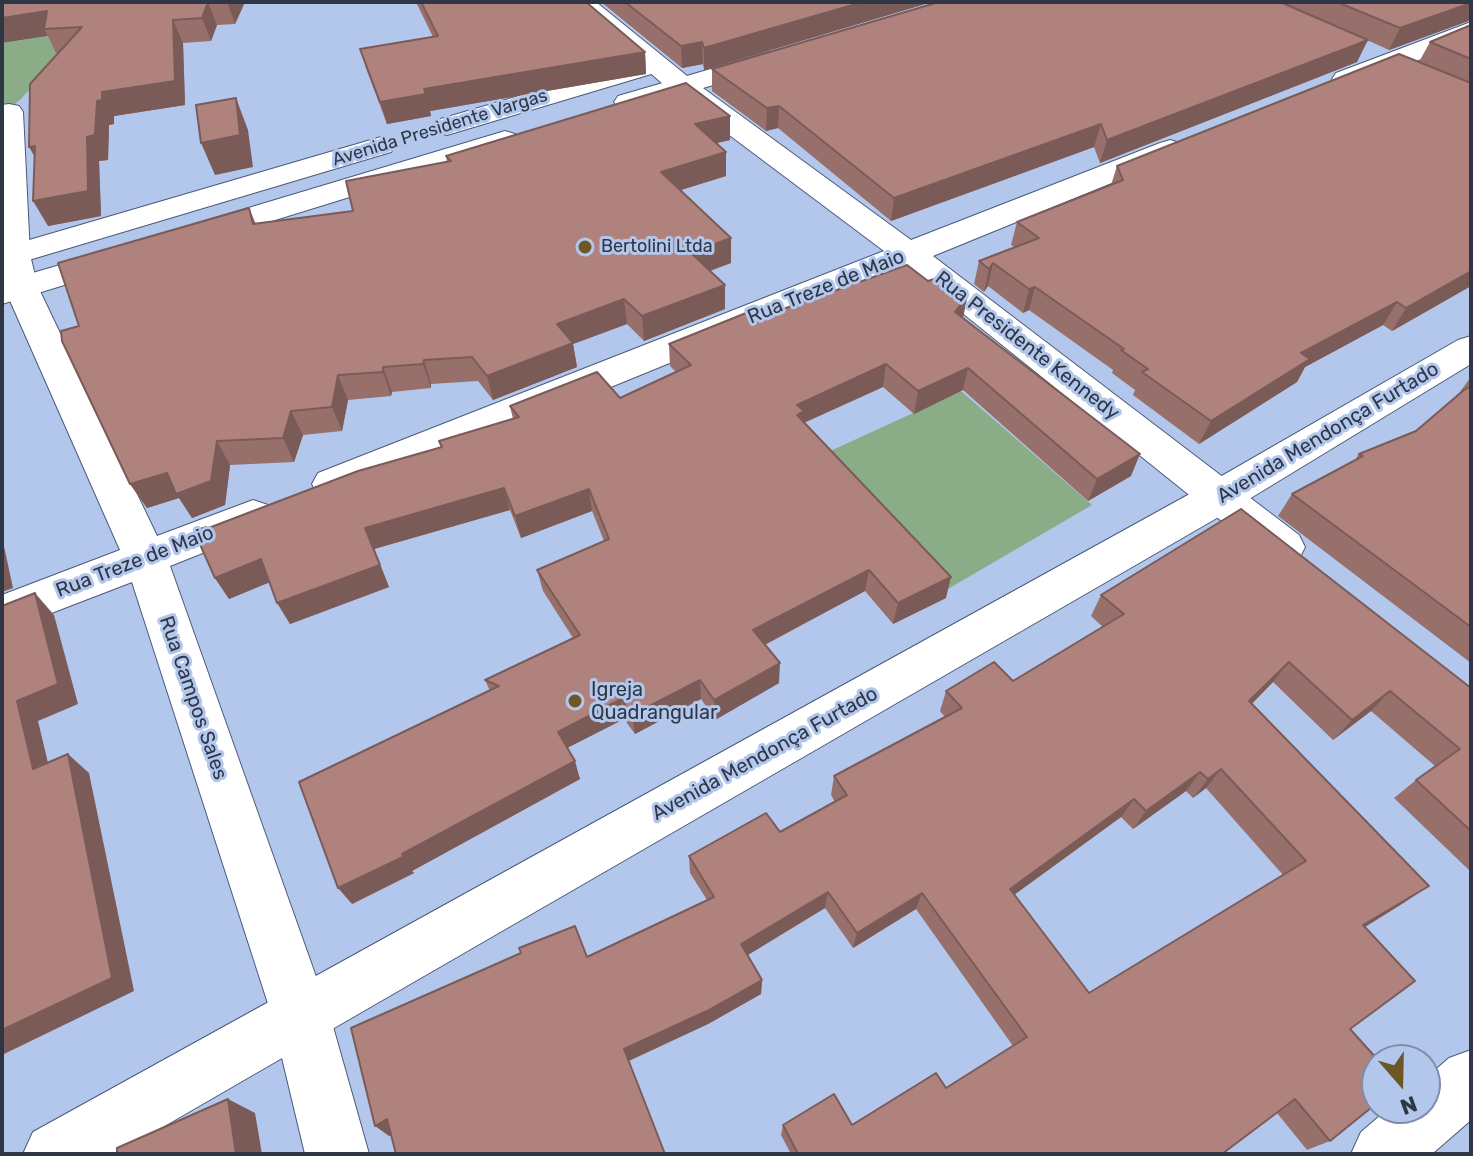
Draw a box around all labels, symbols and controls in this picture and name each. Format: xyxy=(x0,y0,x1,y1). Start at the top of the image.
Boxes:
street label: Avenida Presidente Vargas xyxy=(330,85,550,171)
place label: Bertolini Ltda xyxy=(601,236,713,258)
marker: Bertolini Ltda xyxy=(576,238,594,256)
street label: Rua Treze de Maio xyxy=(744,245,908,329)
street label: Rua Presidente Kennedy xyxy=(930,266,1124,426)
street label: Avenida Mendonça Furtado xyxy=(1213,357,1443,509)
street label: Rua Treze de Maio xyxy=(53,521,217,603)
street label: Rua Campos Sales xyxy=(154,613,232,783)
place label: Igreja Quadrangular xyxy=(591,678,718,725)
street label: Avenida Mendonça Furtado xyxy=(648,682,882,826)
marker: Igreja Quadrangular xyxy=(566,692,584,710)
north arrow xyxy=(1361,1044,1441,1124)
text: N xyxy=(1397,1090,1421,1121)

